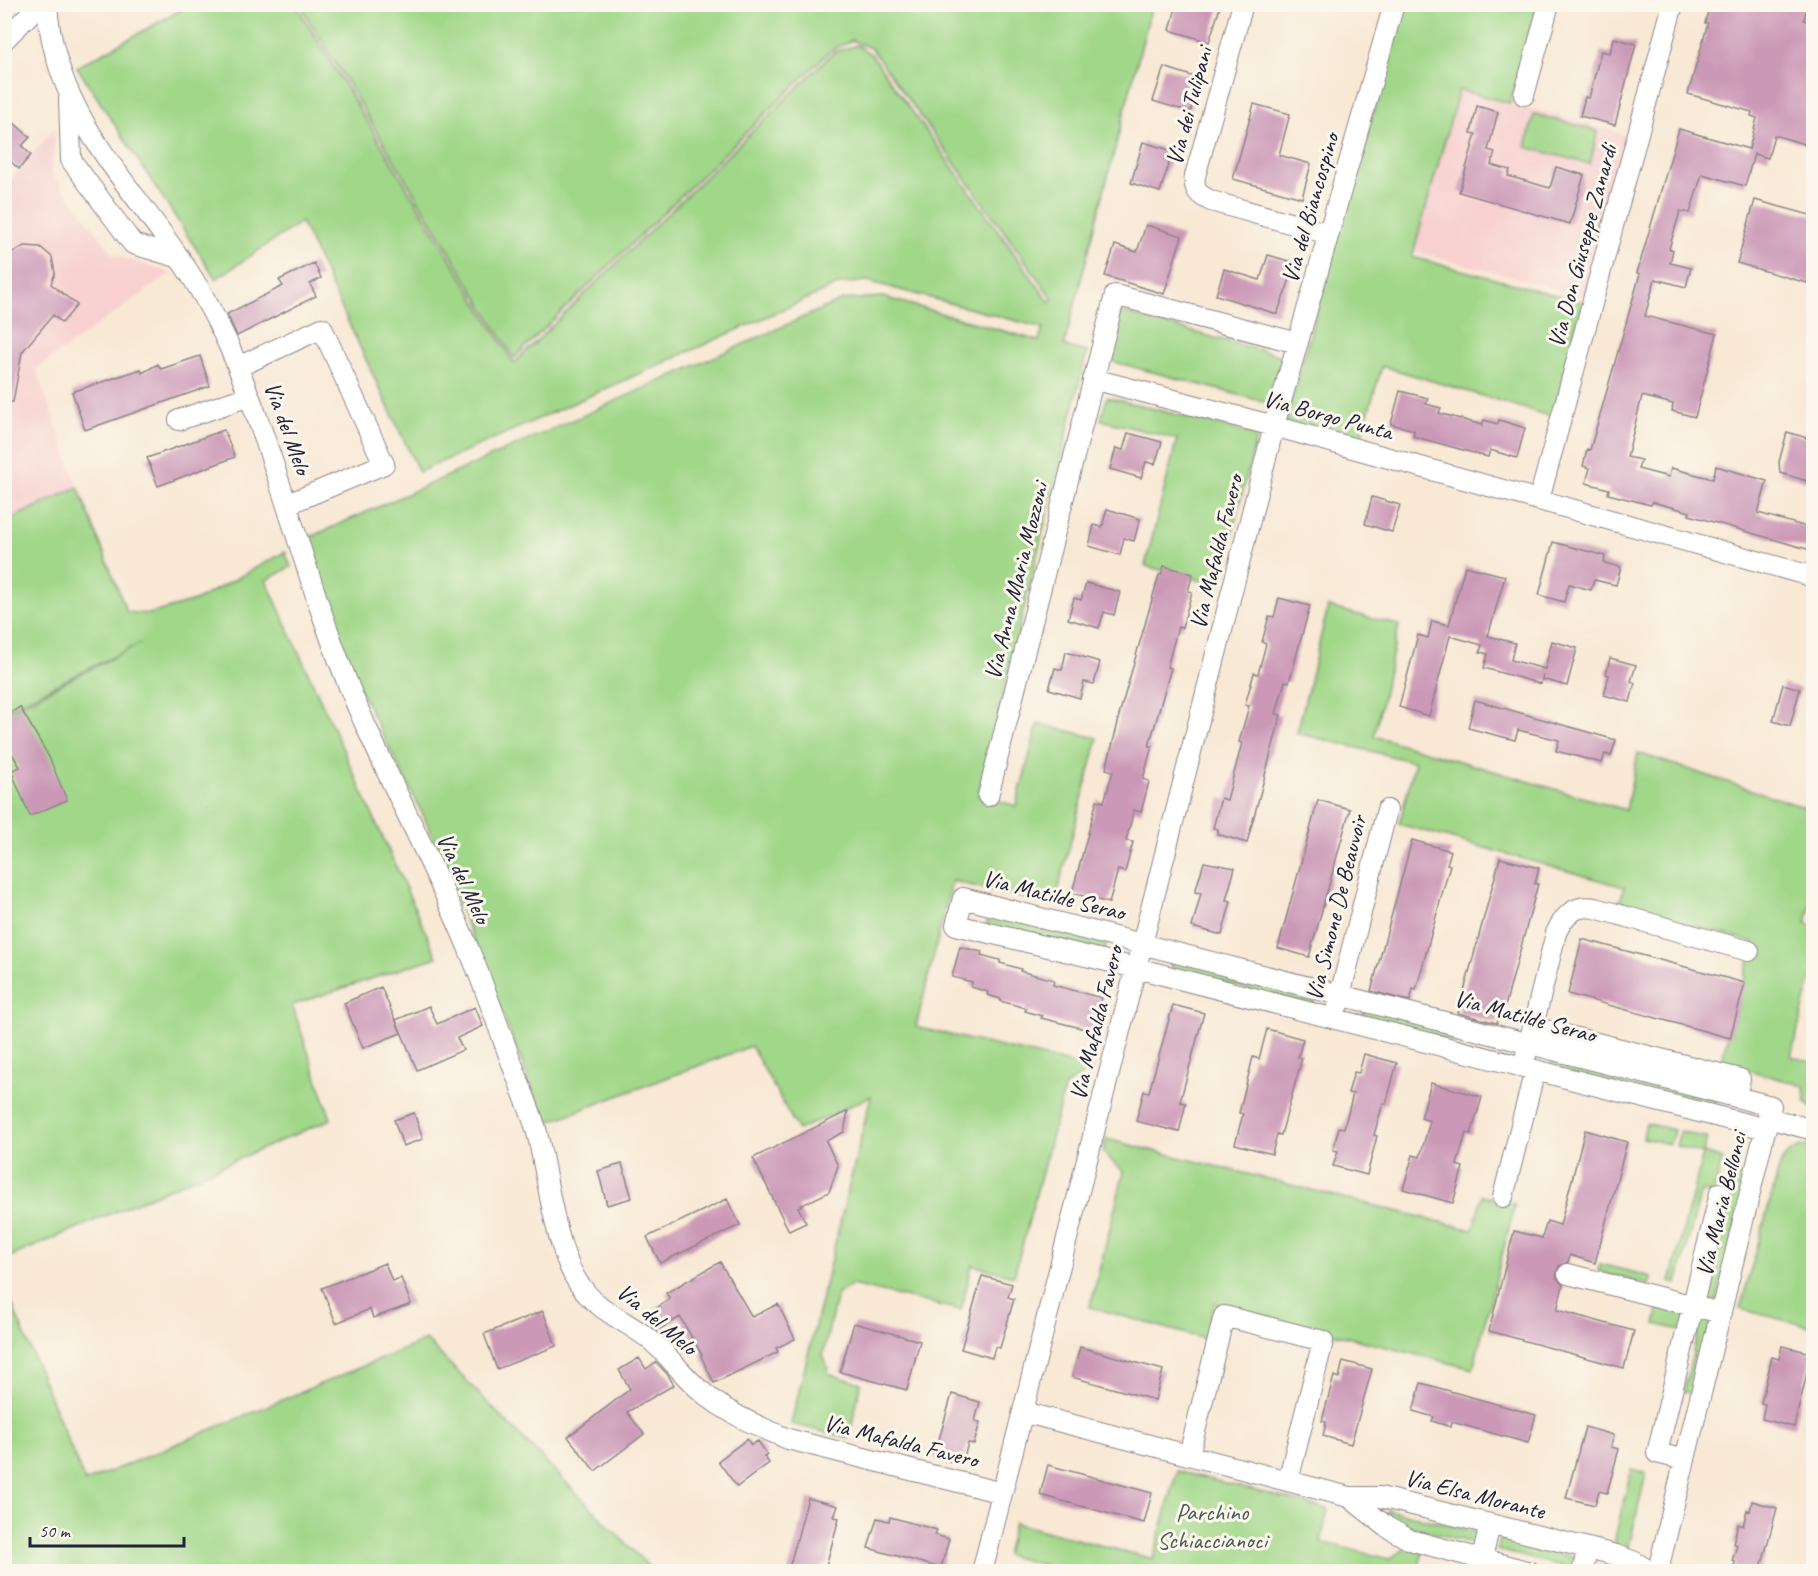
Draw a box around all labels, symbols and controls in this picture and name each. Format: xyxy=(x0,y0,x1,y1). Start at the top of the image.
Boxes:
street label: Via dei Tulipani xyxy=(1159,41,1220,168)
street label: Via del Biancospino xyxy=(1274,127,1346,286)
street label: Via Don Giuseppe Zanardi xyxy=(1540,139,1624,351)
street label: Via del Melo xyxy=(257,378,319,481)
street label: Via Borgo Punta xyxy=(1260,383,1398,447)
street label: Via Mafalda Favero xyxy=(1182,469,1250,632)
street label: Via Anna Maria Mozzoni xyxy=(977,476,1056,683)
street label: Via Simone De Beauvoir xyxy=(1298,810,1374,1004)
street label: Via del Melo xyxy=(430,828,499,930)
street label: Via Matilde Serao xyxy=(980,863,1131,928)
street label: Via Mafalda Favero xyxy=(1062,940,1130,1103)
street label: Via Matilde Serao xyxy=(1451,983,1602,1050)
street label: Via Maria Bellonci xyxy=(1689,1126,1754,1279)
street label: Via del Melo xyxy=(610,1277,705,1363)
street label: Via Mafalda Favero xyxy=(821,1407,984,1475)
street label: Via Elsa Morante xyxy=(1402,1462,1550,1526)
park label: Parchino Schiaccianoci xyxy=(1157,1497,1270,1555)
scale bar xyxy=(30,1510,184,1548)
text: 50 m xyxy=(39,1520,72,1542)

